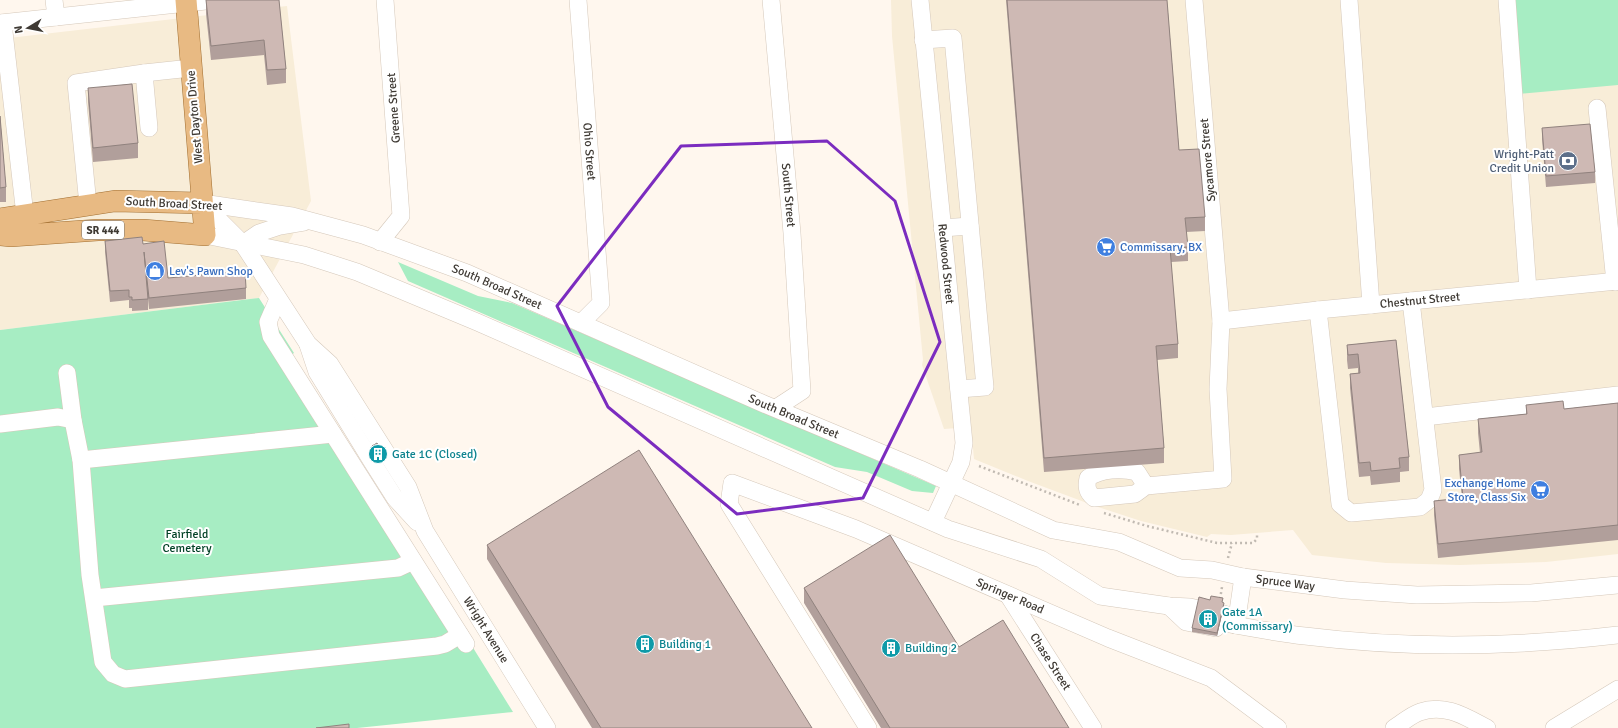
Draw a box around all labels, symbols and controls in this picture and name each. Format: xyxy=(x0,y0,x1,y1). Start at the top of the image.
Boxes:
north arrow xyxy=(8,8,48,48)
text: N xyxy=(12,25,26,35)
street label: West Dayton Drive xyxy=(183,70,207,164)
street label: Greene Street xyxy=(384,72,404,144)
street label: Sycamore Street xyxy=(1197,118,1219,202)
street label: Ohio Street xyxy=(580,122,599,181)
place label: Wright-Patt Credit Union xyxy=(1490,147,1554,176)
bank icon: Wright-Patt Credit Union xyxy=(1557,150,1579,172)
street label: South Street xyxy=(778,163,799,228)
street label: South Broad Street xyxy=(125,194,223,214)
road number: SR 444 xyxy=(82,221,124,239)
street label: Redwood Street xyxy=(935,223,958,305)
supermarket icon: Commissary, BX xyxy=(1095,236,1117,258)
place label: Commissary, BX xyxy=(1120,240,1202,255)
shop icon: Lev's Pawn Shop xyxy=(144,260,166,282)
street label: South Broad Street xyxy=(450,261,544,313)
place label: Lev's Pawn Shop xyxy=(169,264,253,279)
street label: Chestnut Street xyxy=(1379,289,1461,311)
street label: South Broad Street xyxy=(746,391,841,442)
building icon: Gate 1C (Closed) xyxy=(367,443,389,465)
place label: Gate 1C (Closed) xyxy=(392,447,477,462)
place label: Exchange Home Store, Class Six xyxy=(1444,476,1526,505)
supermarket icon: Exchange Home Store, Class Six xyxy=(1529,479,1551,501)
park label: Fairfield Cemetery xyxy=(162,527,212,556)
street label: Spruce Way xyxy=(1255,571,1316,594)
street label: Springer Road xyxy=(974,574,1046,617)
street label: Wright Avenue xyxy=(460,594,512,666)
place label: Gate 1A (Commissary) xyxy=(1222,605,1293,634)
building icon: Gate 1A (Commissary) xyxy=(1197,608,1219,630)
street label: Chase Street xyxy=(1027,630,1074,693)
building icon: Building 1 xyxy=(634,633,656,655)
place label: Building 1 xyxy=(659,637,711,652)
building icon: Building 2 xyxy=(880,637,902,659)
place label: Building 2 xyxy=(905,641,957,656)

